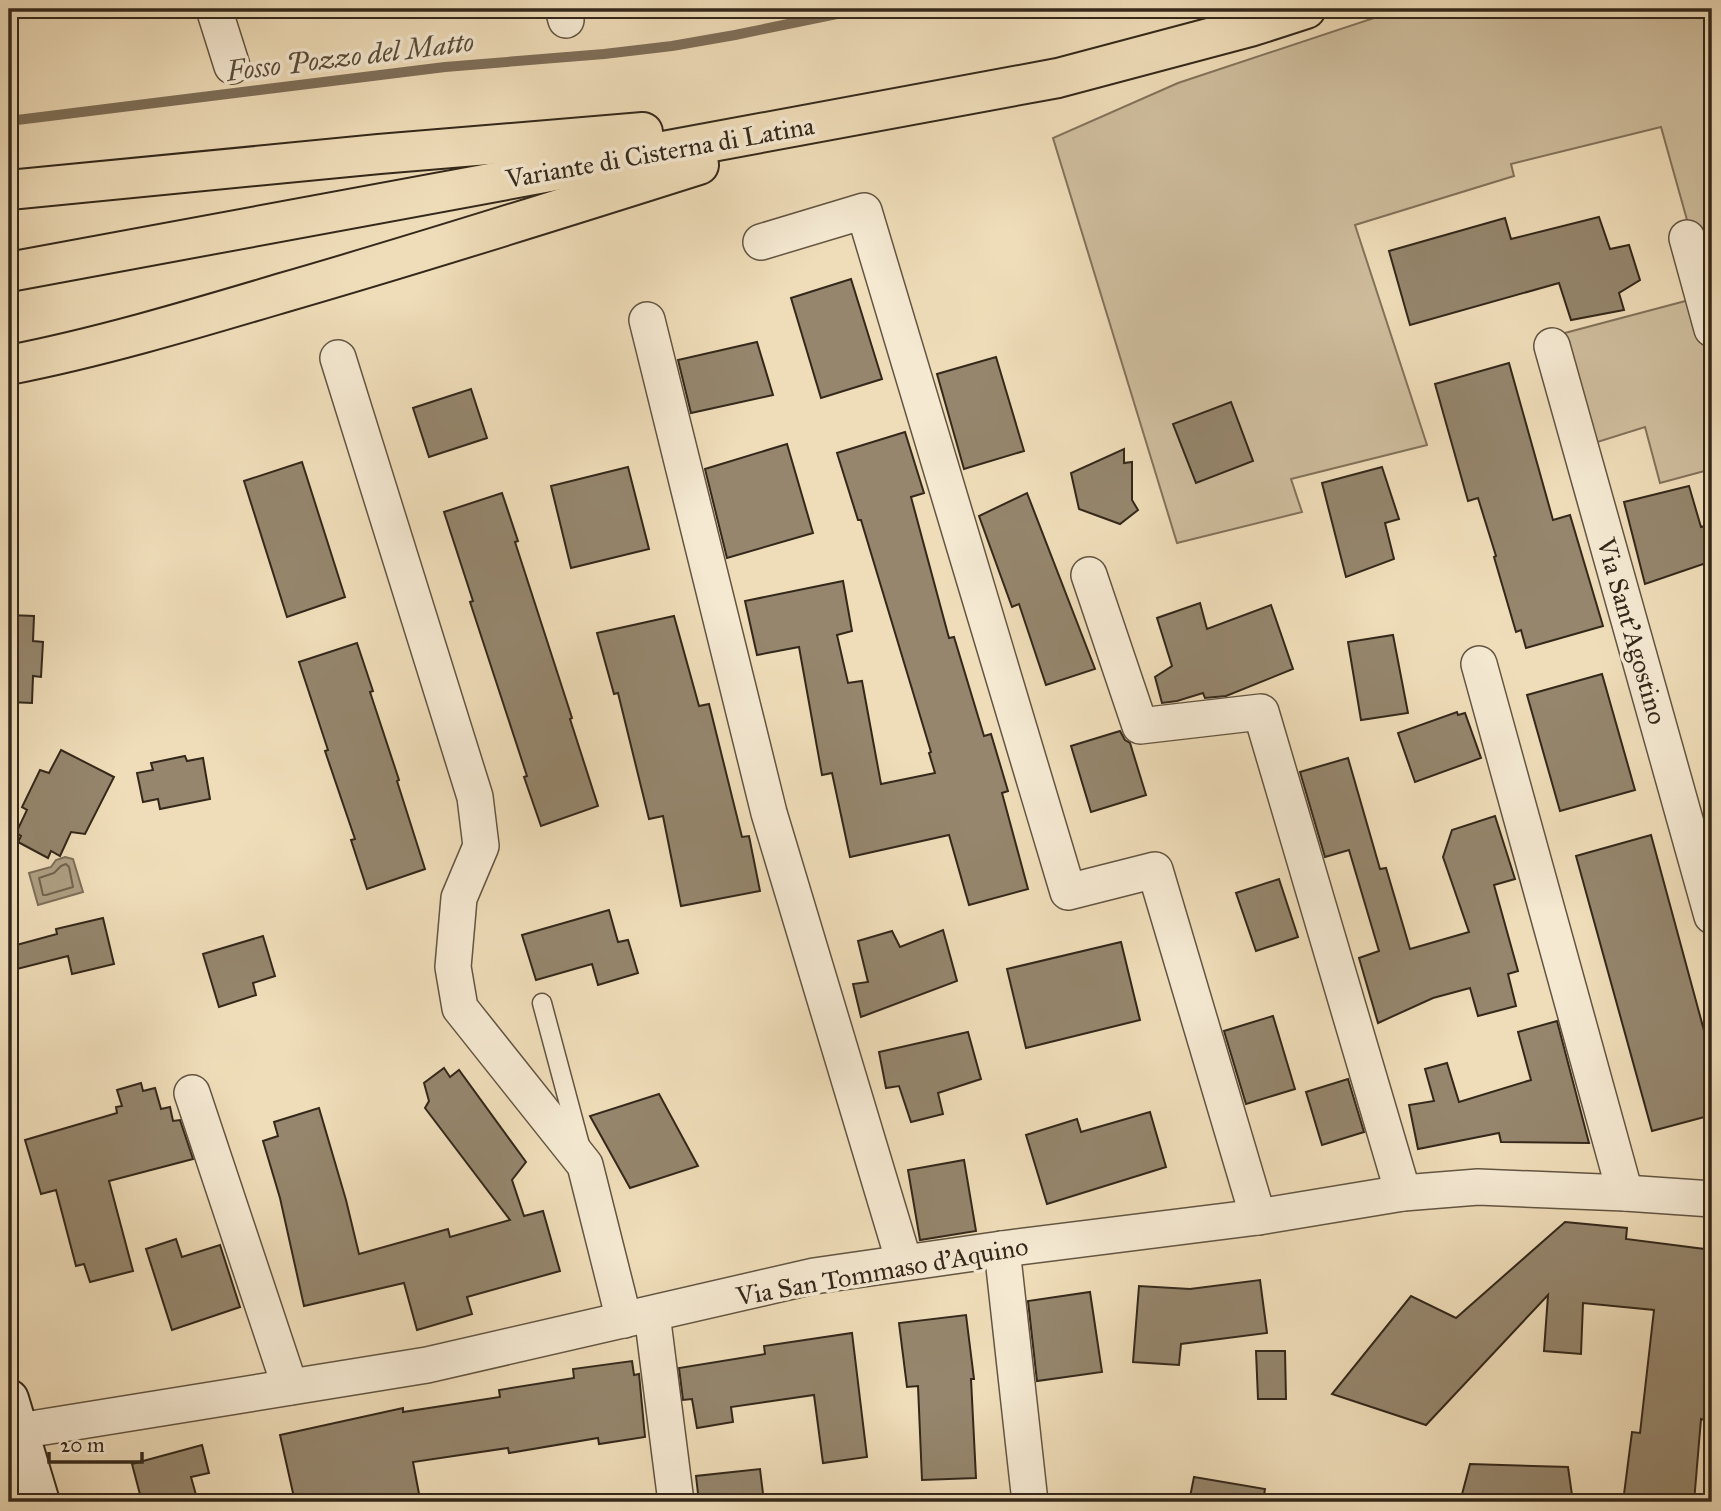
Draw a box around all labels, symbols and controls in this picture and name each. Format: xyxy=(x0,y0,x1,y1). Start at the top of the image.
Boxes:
water label: Fosso Pozzo del Matto xyxy=(223,24,476,89)
street label: Variante di Cisterna di Latina xyxy=(502,109,817,195)
street label: Via Sant'Agostino xyxy=(1590,533,1674,728)
street label: Via San Tommaso d'Aquino xyxy=(733,1230,1030,1313)
scale bar xyxy=(49,1420,142,1464)
text: 20 m xyxy=(60,1432,105,1458)

